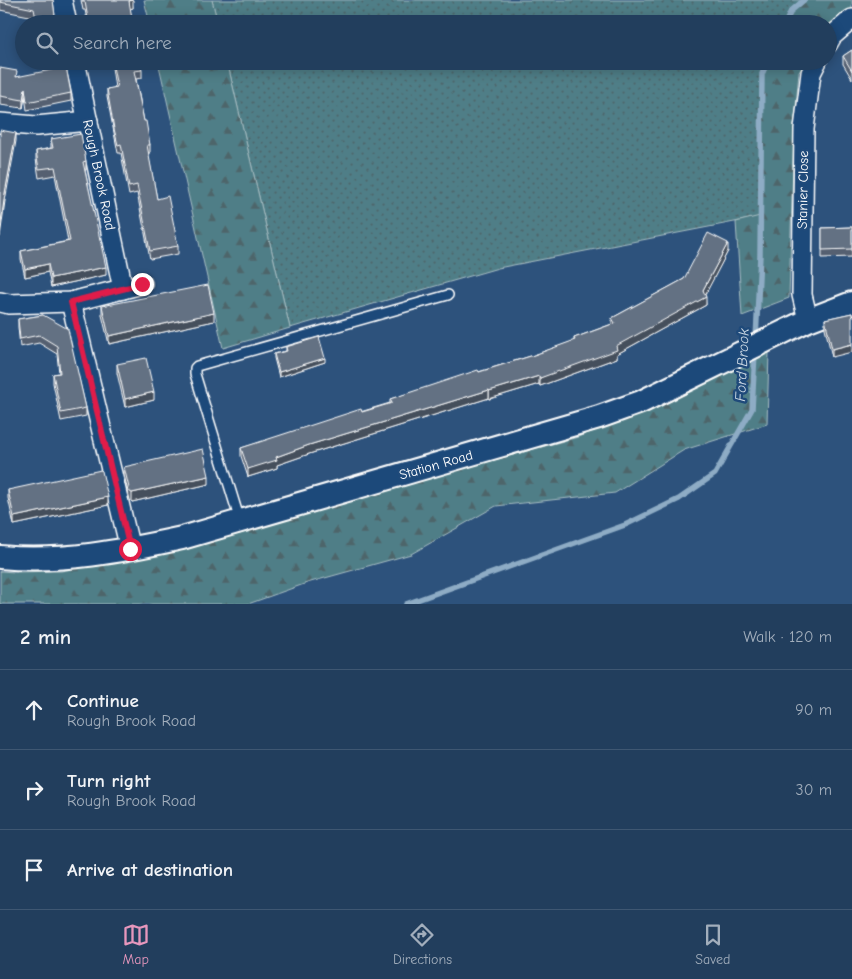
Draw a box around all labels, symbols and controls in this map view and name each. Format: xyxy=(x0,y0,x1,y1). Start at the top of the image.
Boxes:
search box xyxy=(15,15,837,70)
icon: search xyxy=(33,29,61,57)
text: Search here xyxy=(73,32,172,54)
street label: Rough Brook Road xyxy=(79,118,119,232)
street label: Stanier Close xyxy=(794,151,812,229)
route end xyxy=(131,273,154,296)
water label: Ford Brook xyxy=(731,327,753,402)
street label: Station Road xyxy=(397,446,475,484)
route start xyxy=(119,538,142,561)
text: 2 min xyxy=(20,625,71,649)
text: Walk · 120 m xyxy=(743,628,832,646)
text: Continue xyxy=(67,690,139,712)
icon: ahead xyxy=(20,696,48,724)
text: 90 m xyxy=(795,701,832,719)
text: Rough Brook Road xyxy=(67,712,196,730)
text: Turn right xyxy=(67,770,151,792)
icon: right xyxy=(20,776,48,804)
text: 30 m xyxy=(796,781,832,799)
text: Rough Brook Road xyxy=(67,792,196,810)
icon: arrive xyxy=(20,856,48,884)
text: Arrive at destination xyxy=(67,859,233,881)
tab: Map xyxy=(122,921,150,968)
tab: Directions xyxy=(393,921,452,968)
tab: Saved xyxy=(695,921,730,968)

